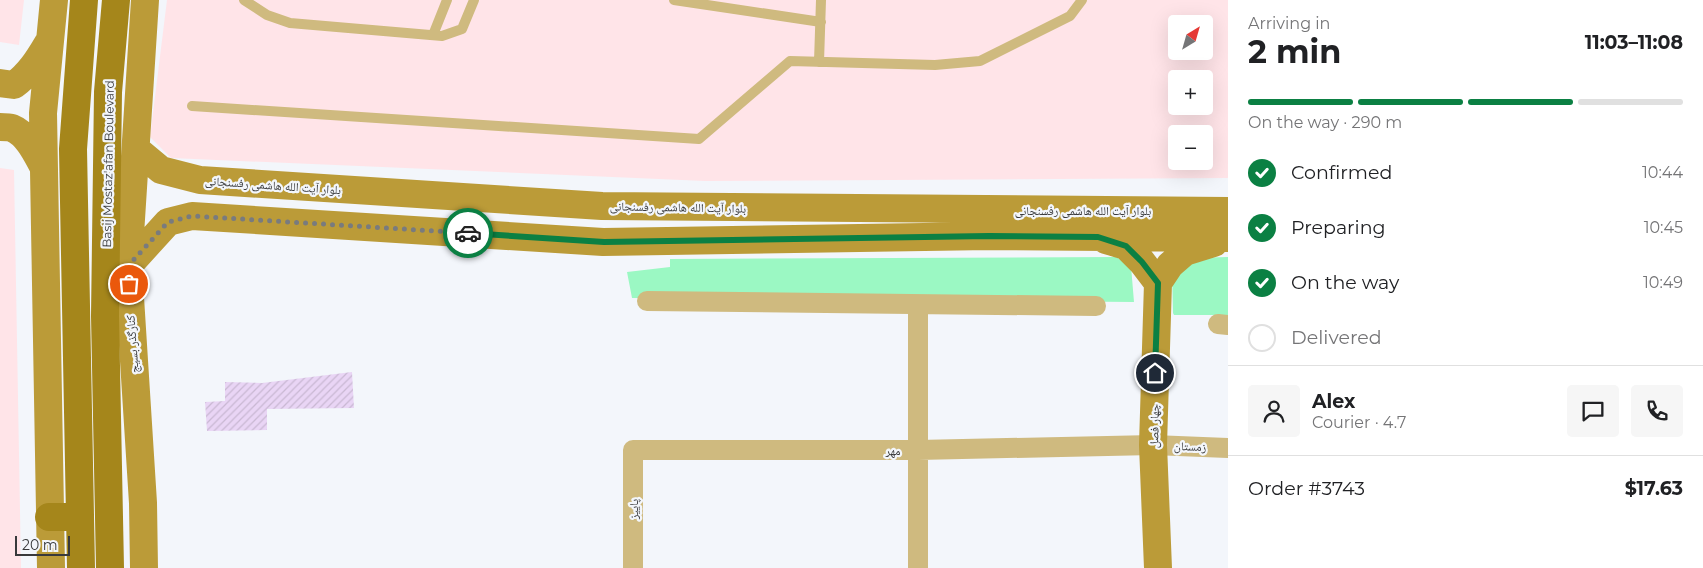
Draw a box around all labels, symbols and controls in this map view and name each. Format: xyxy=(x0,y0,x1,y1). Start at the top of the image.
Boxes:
text: Arriving in xyxy=(1248,14,1330,33)
north arrow xyxy=(1168,15,1212,60)
map controls xyxy=(1168,15,1213,170)
text: 11:03–11:08 xyxy=(1585,31,1683,54)
text: 2 min xyxy=(1248,32,1341,71)
button: + xyxy=(1168,70,1213,115)
street label: Basij Mostaz'afan Boulevard xyxy=(99,80,117,248)
text: On the way · 290 m xyxy=(1248,113,1402,132)
button: − xyxy=(1168,125,1213,170)
icon: check xyxy=(1248,159,1276,187)
text: Confirmed xyxy=(1291,161,1392,184)
text: 10:44 xyxy=(1642,163,1683,182)
street label: بلوار آیت الله هاشمی رفسنجانی xyxy=(204,173,342,198)
street label: بلوار آیت الله هاشمی رفسنجانی xyxy=(610,198,746,216)
street label: بلوار آیت الله هاشمی رفسنجانی xyxy=(1015,203,1151,218)
courier xyxy=(443,208,493,258)
icon: check xyxy=(1248,214,1276,242)
text: Preparing xyxy=(1291,216,1386,239)
text: 10:45 xyxy=(1644,218,1683,237)
icon: car xyxy=(454,219,482,247)
pin xyxy=(108,263,150,305)
icon: check xyxy=(1248,269,1276,297)
icon: bag xyxy=(115,270,143,298)
text: On the way xyxy=(1291,271,1399,294)
text: 10:49 xyxy=(1643,273,1683,292)
street label: کنارگذر بسیج xyxy=(122,314,142,374)
text: Delivered xyxy=(1291,326,1382,349)
pin xyxy=(1134,352,1176,394)
icon: home xyxy=(1141,359,1169,387)
button: person xyxy=(1248,385,1300,437)
button: chat xyxy=(1567,385,1619,437)
button: phone xyxy=(1631,385,1683,437)
text: Alex xyxy=(1312,390,1355,413)
street label: چهار فصل xyxy=(1146,403,1162,448)
text: Courier · 4.7 xyxy=(1312,413,1406,432)
street label: زمستان xyxy=(1174,438,1207,454)
street label: مهر xyxy=(885,443,900,458)
text: Order #3743 xyxy=(1248,477,1365,500)
text: $17.63 xyxy=(1625,477,1683,500)
street label: پاییز xyxy=(626,498,641,520)
scale bar xyxy=(15,533,70,556)
text: 20 m xyxy=(22,536,58,554)

